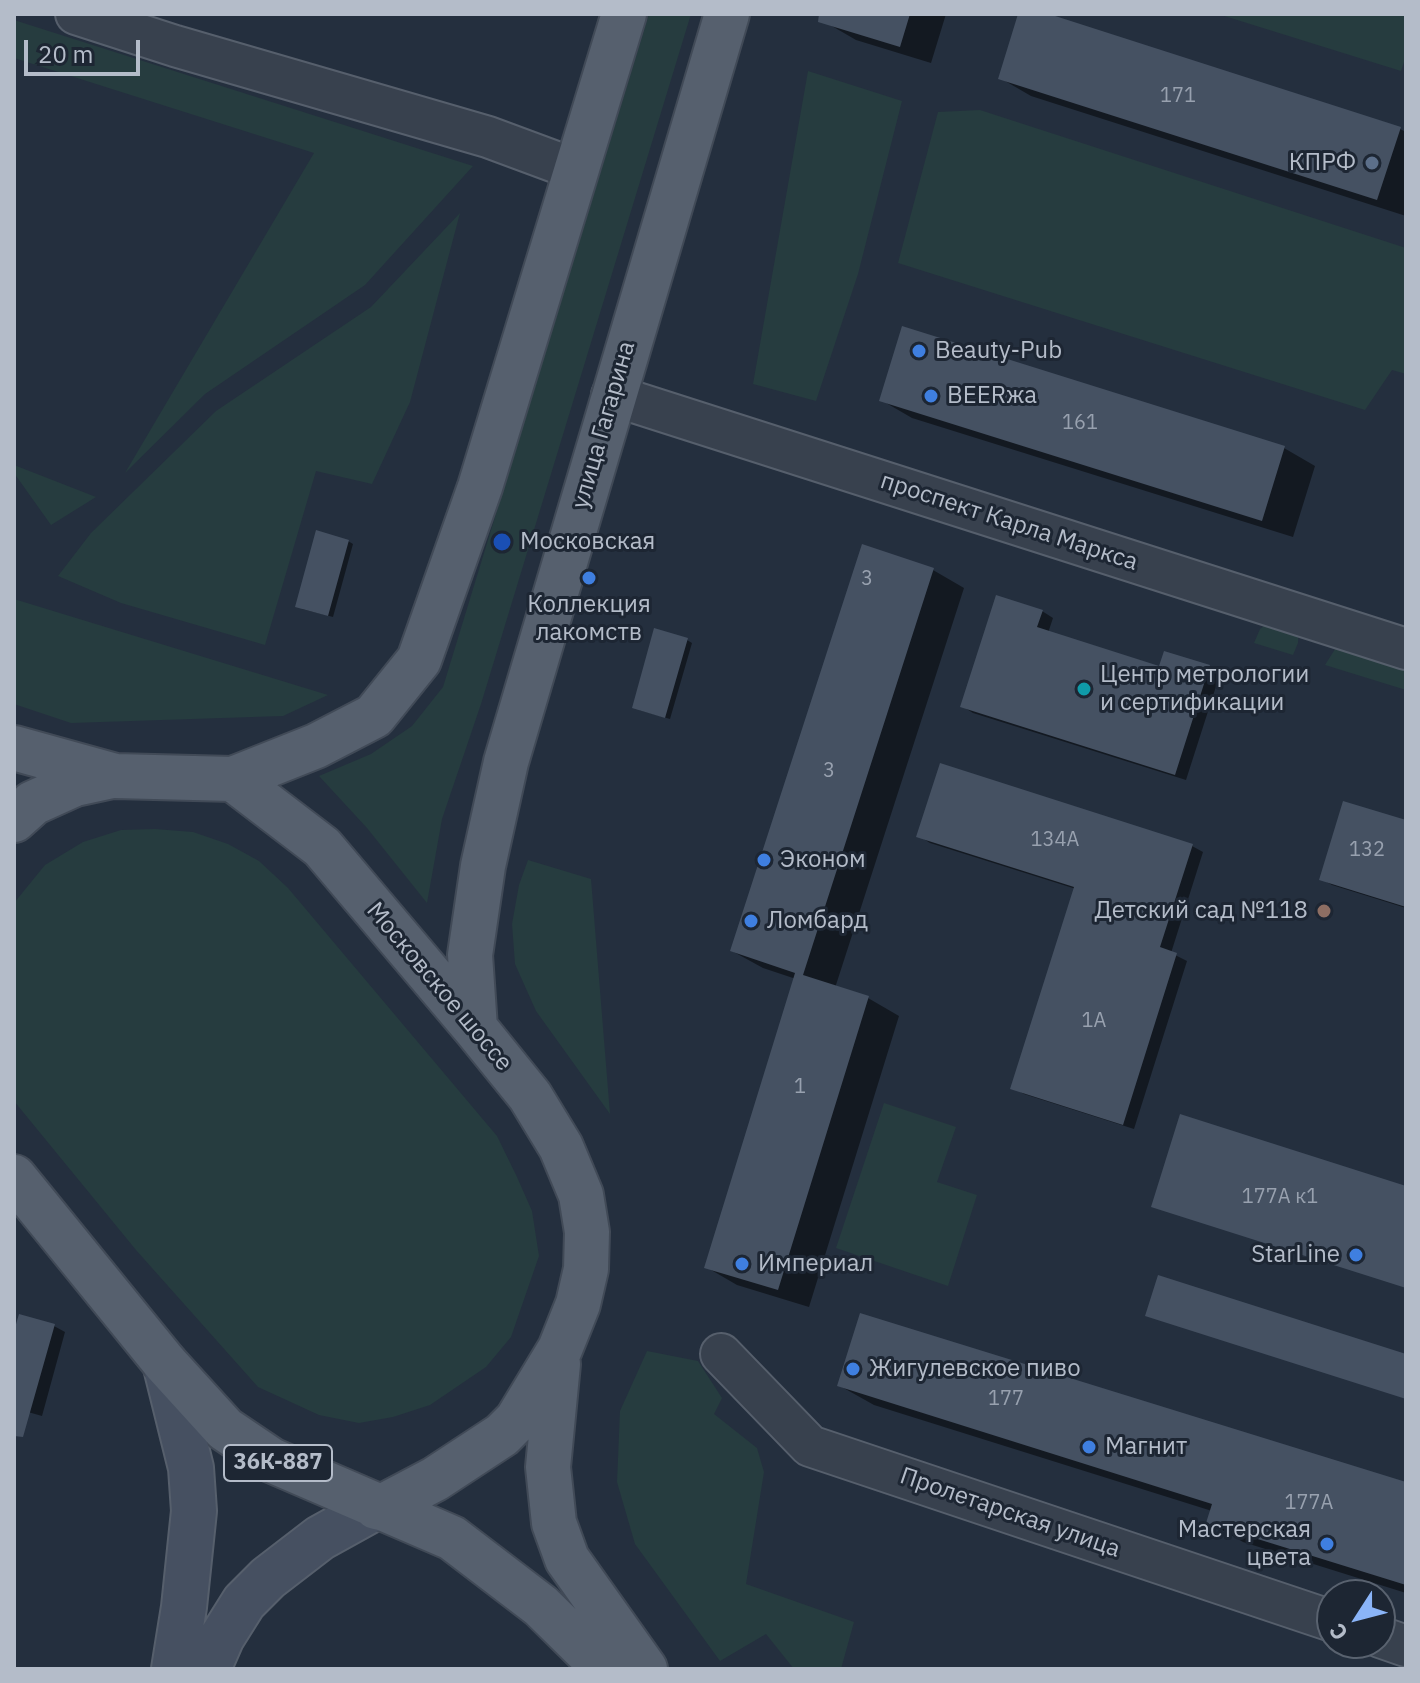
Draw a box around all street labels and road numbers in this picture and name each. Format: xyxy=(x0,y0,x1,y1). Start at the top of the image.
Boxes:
street label: улица Гагарина xyxy=(566,338,642,512)
street label: проспект Карла Маркса xyxy=(877,467,1141,577)
street label: Московское шоссе xyxy=(360,897,518,1077)
road number: 36К-887 xyxy=(224,1445,332,1481)
street label: Пролетарская улица xyxy=(896,1462,1124,1564)

